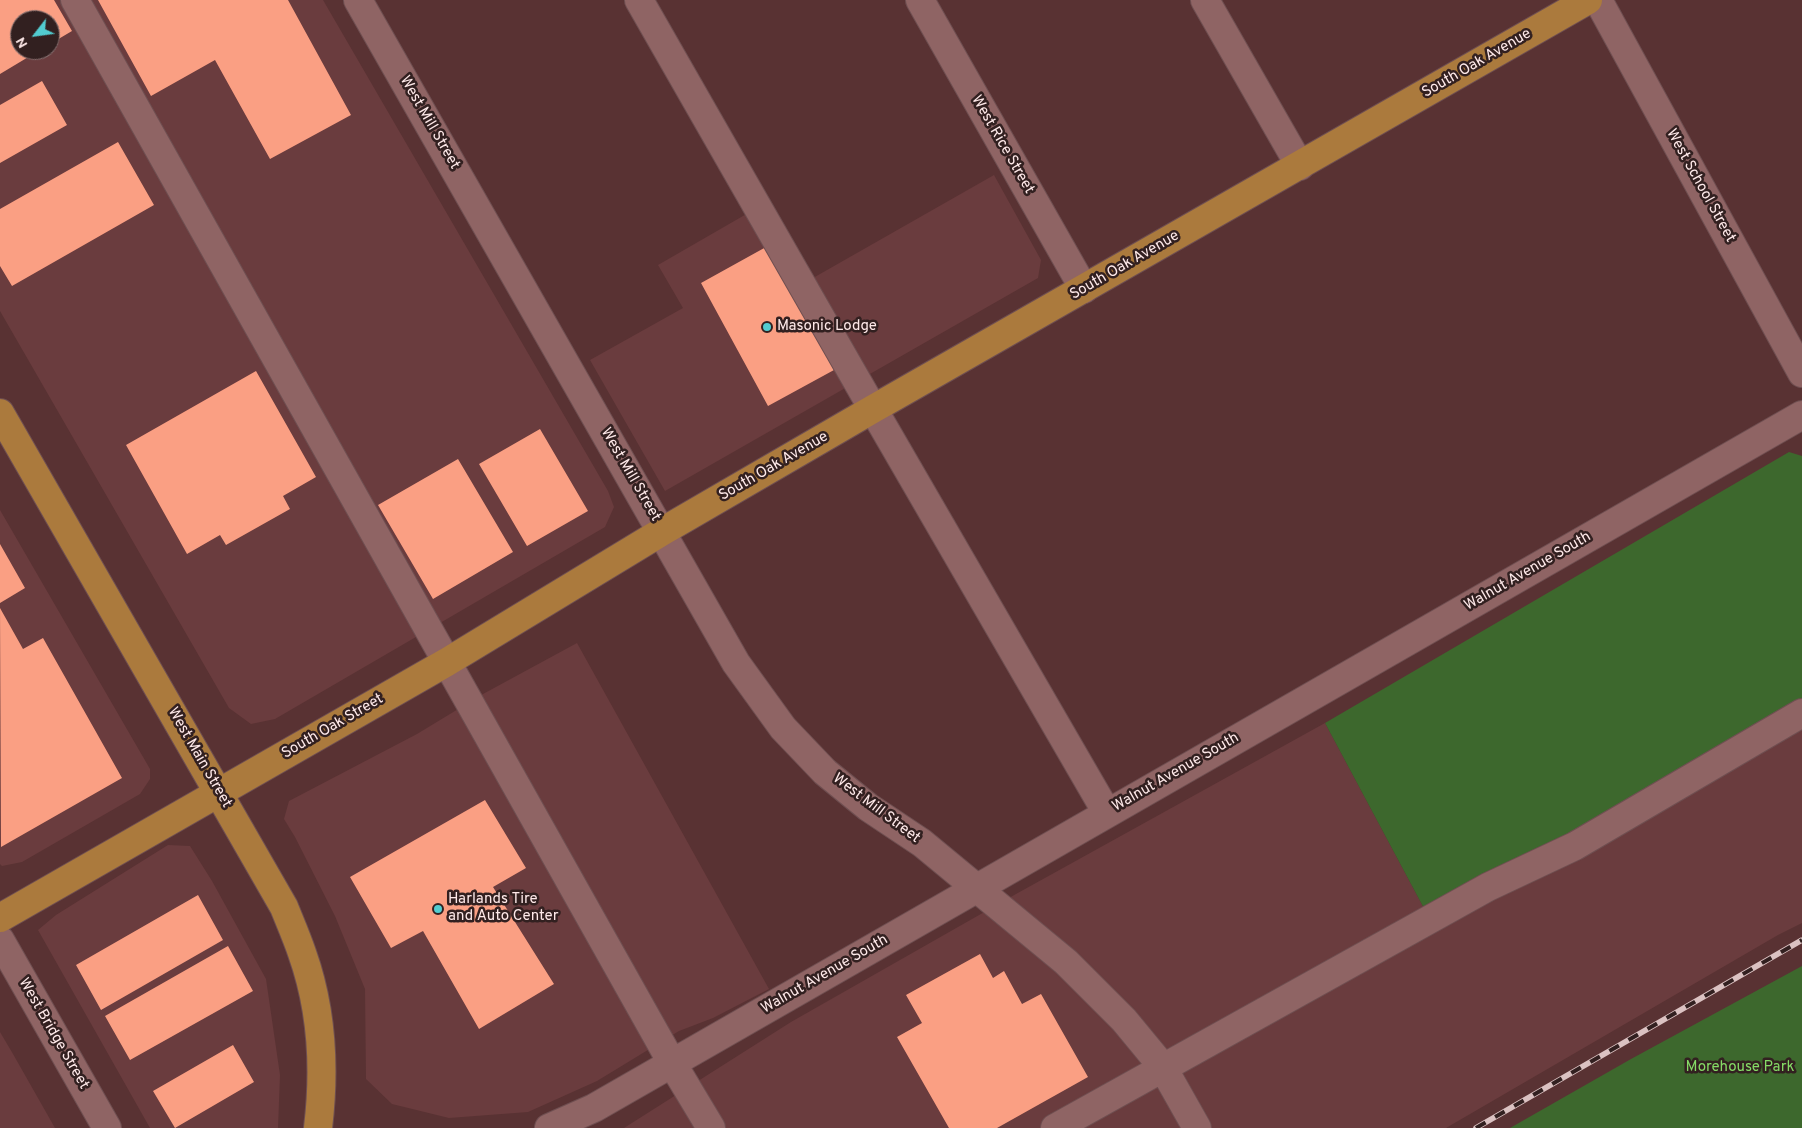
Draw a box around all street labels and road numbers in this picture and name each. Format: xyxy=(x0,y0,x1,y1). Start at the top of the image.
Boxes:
street label: South Oak Avenue xyxy=(1419,25,1535,103)
street label: West Mill Street xyxy=(395,73,463,173)
street label: West Rice Street xyxy=(967,93,1037,197)
street label: West School Street xyxy=(1661,126,1739,246)
street label: South Oak Avenue xyxy=(1067,227,1183,305)
street label: West Mill Street xyxy=(596,425,664,525)
street label: South Oak Avenue xyxy=(716,428,832,506)
street label: Walnut Avenue South xyxy=(1462,528,1594,616)
street label: South Oak Street xyxy=(279,691,387,763)
street label: West Main Street xyxy=(163,705,235,811)
street label: Walnut Avenue South xyxy=(1110,729,1242,817)
street label: West Mill Street xyxy=(829,770,923,848)
street label: Walnut Avenue South xyxy=(759,931,891,1019)
street label: West Bridge Street xyxy=(14,975,92,1093)

